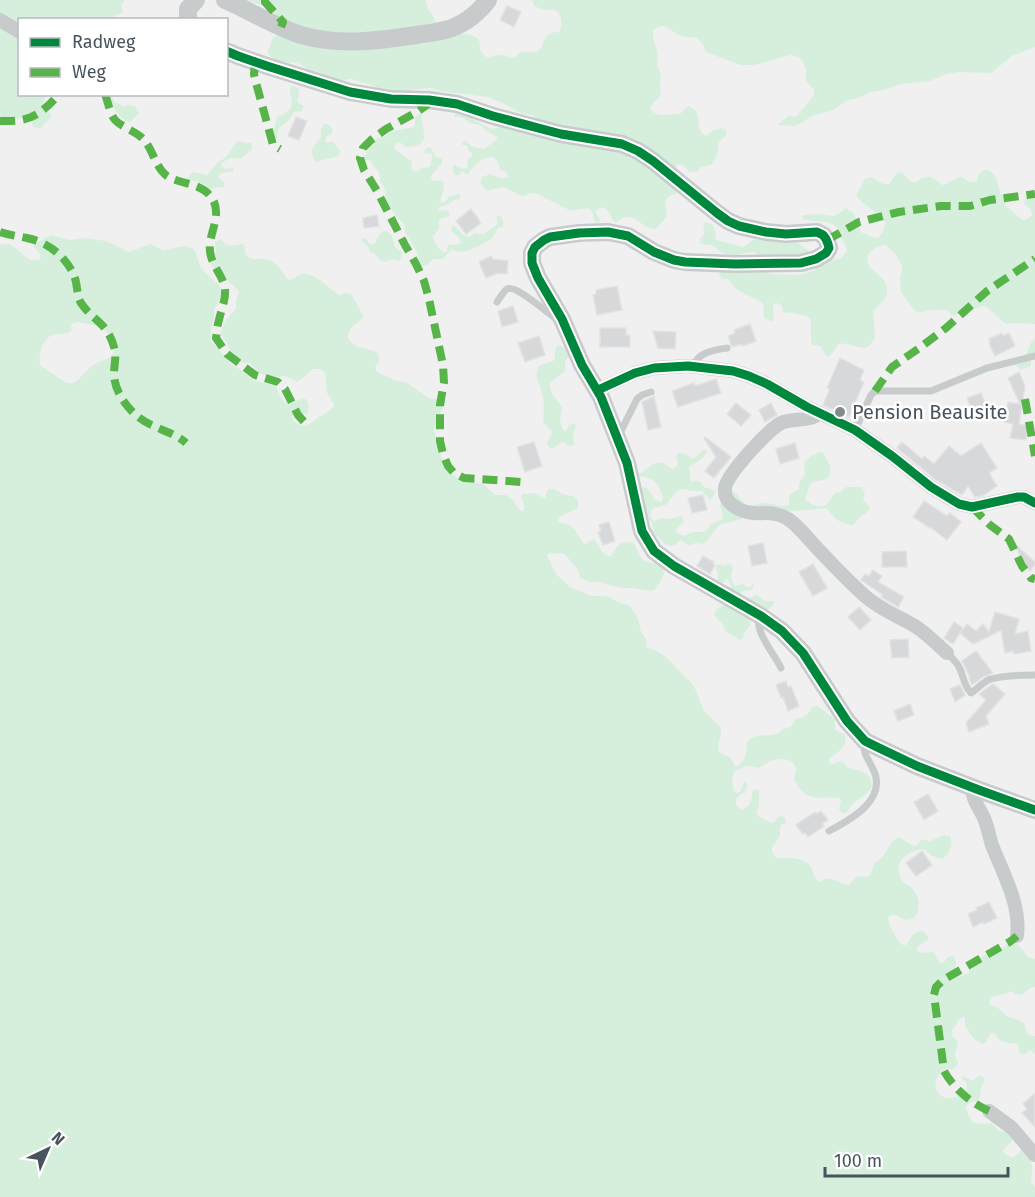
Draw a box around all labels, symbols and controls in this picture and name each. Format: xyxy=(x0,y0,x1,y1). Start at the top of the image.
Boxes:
legend xyxy=(18,18,228,96)
text: Radweg xyxy=(72,31,136,53)
text: Weg xyxy=(72,61,106,83)
place label: Pension Beausite xyxy=(852,400,1008,424)
marker: Pension Beausite xyxy=(833,405,847,419)
north arrow xyxy=(18,1119,78,1179)
text: N xyxy=(48,1128,68,1149)
scale bar xyxy=(825,1140,1008,1178)
text: 100 m xyxy=(834,1150,882,1172)

